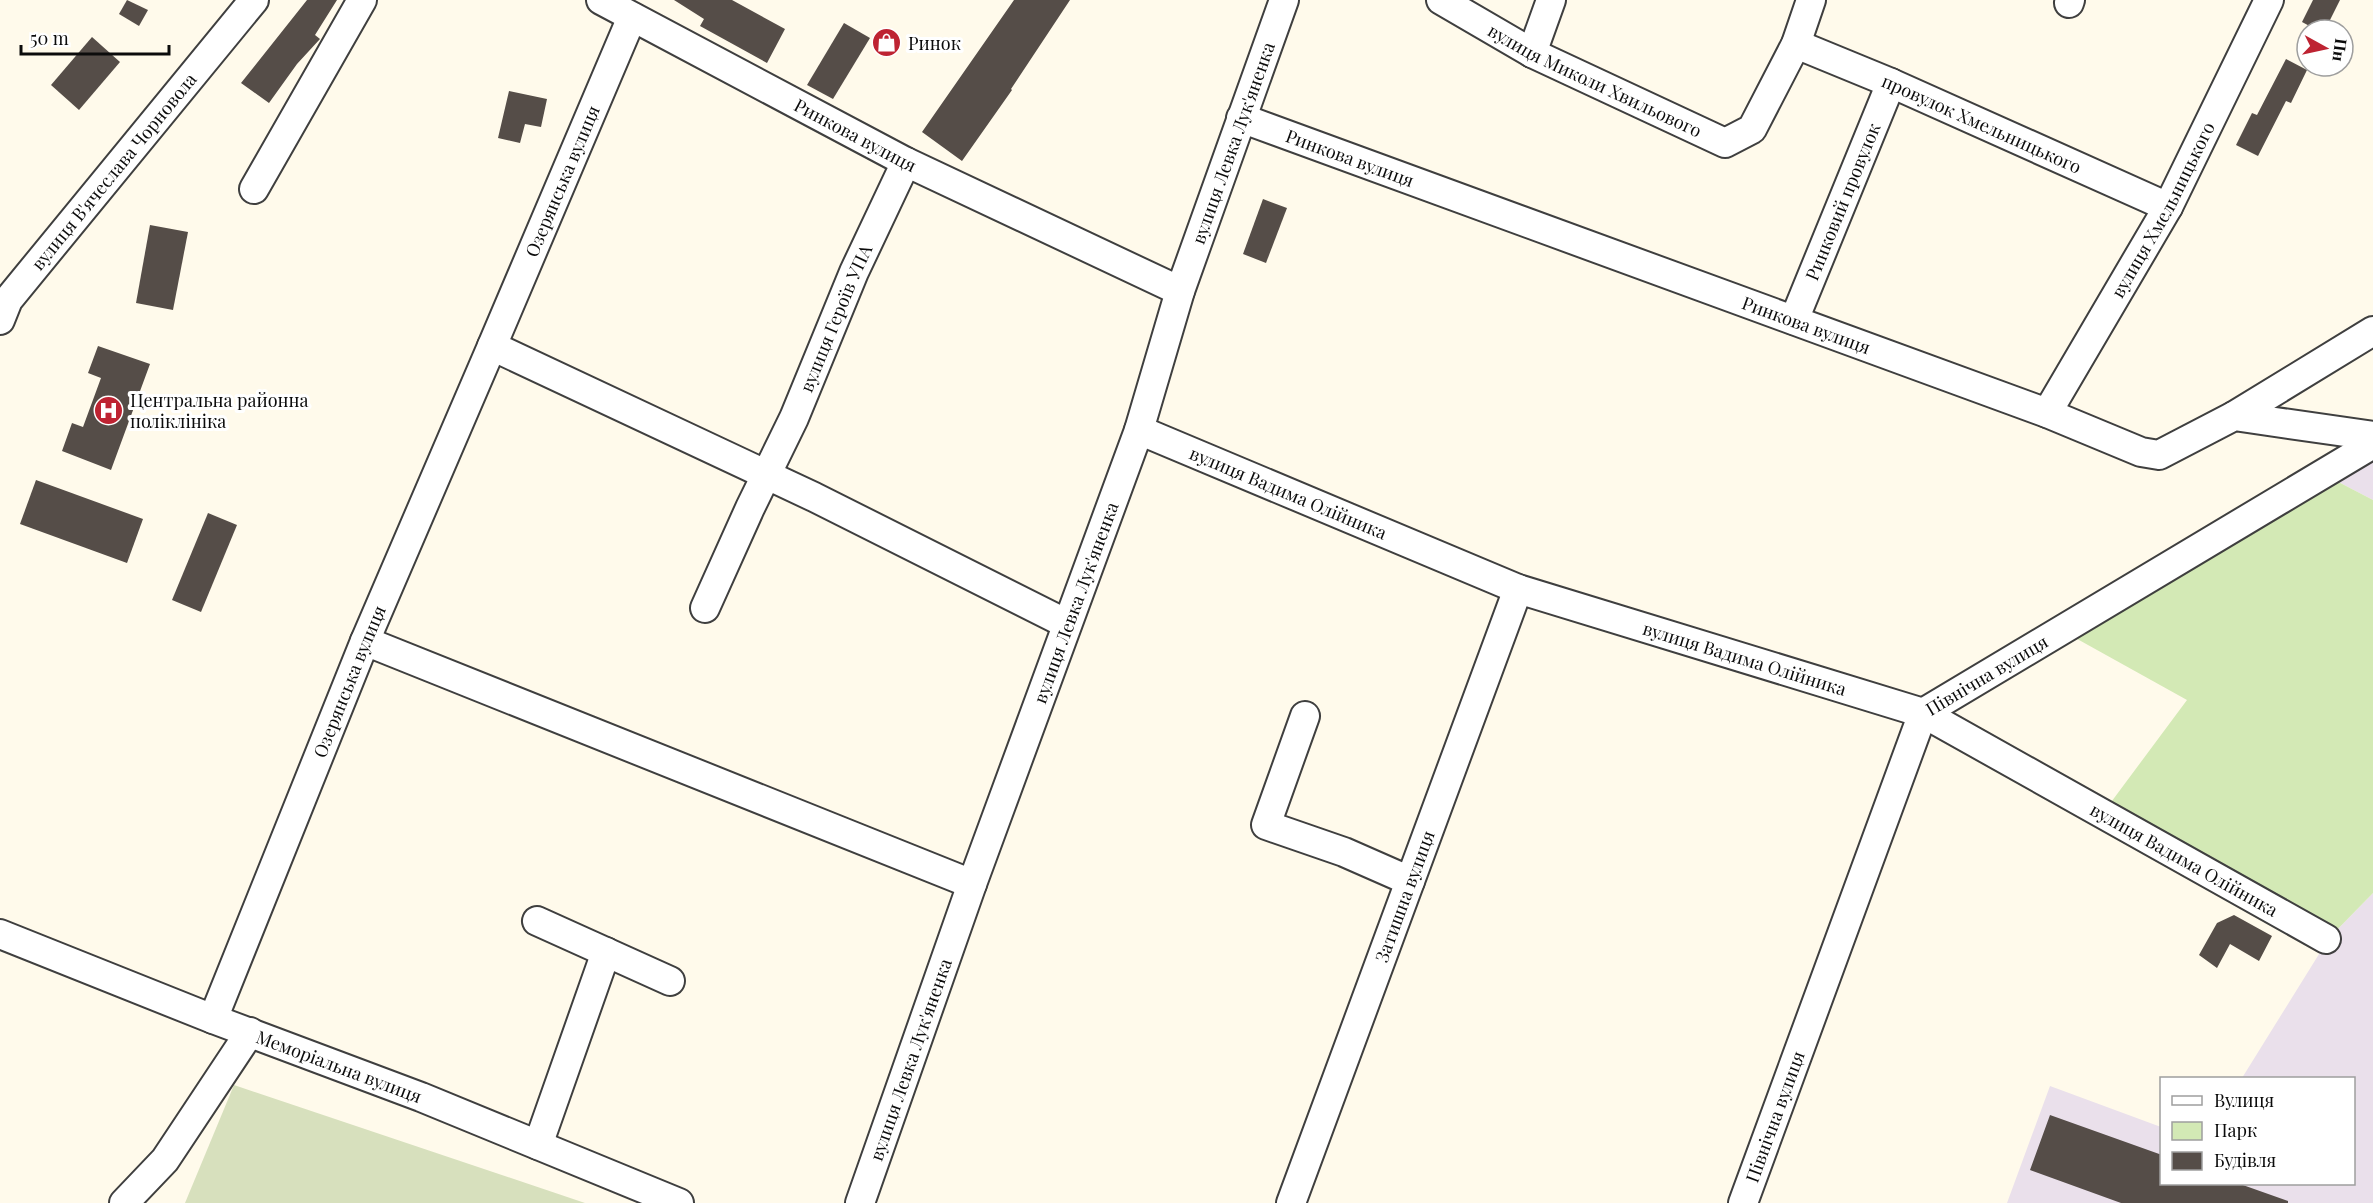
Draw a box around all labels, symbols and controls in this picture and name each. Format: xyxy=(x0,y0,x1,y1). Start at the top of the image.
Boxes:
scale bar xyxy=(21,18,170,56)
street label: вулиця Миколи Хвильового xyxy=(1484,18,1706,143)
north arrow xyxy=(2295,18,2355,78)
text: 50 m xyxy=(30,26,69,50)
shop icon: Ринок xyxy=(871,27,903,59)
place label: Ринок xyxy=(908,31,961,55)
text: Пн xyxy=(2328,37,2352,63)
street label: вулиця Левка Лук'яненка xyxy=(1186,39,1280,247)
street label: вулиця В'ячеслава Чорновола xyxy=(26,68,202,275)
street label: провулок Хмельницького xyxy=(1878,69,2085,179)
street label: Ринкова вулиця xyxy=(790,93,921,177)
street label: Озерянська вулиця xyxy=(519,101,605,260)
street label: вулиця Хмельницького xyxy=(2105,118,2220,302)
street label: Ринковий провулок xyxy=(1800,119,1885,284)
street label: Ринкова вулиця xyxy=(1282,123,1418,192)
street label: вулиця Героїв УПА xyxy=(794,240,878,396)
street label: Ринкова вулиця xyxy=(1739,290,1874,359)
place label: Центральна районна поліклініка xyxy=(130,388,309,433)
hospital icon: Центральна районна поліклініка xyxy=(93,394,125,426)
street label: вулиця Вадима Олійника xyxy=(1186,441,1391,545)
street label: вулиця Левка Лук'яненка xyxy=(1028,498,1124,707)
street label: Озерянська вулиця xyxy=(307,601,391,761)
street label: вулиця Вадима Олійника xyxy=(1640,616,1849,701)
street label: Північна вулиця xyxy=(1921,629,2052,721)
street label: вулиця Вадима Олійника xyxy=(2086,797,2282,922)
street label: Затишна вулиця xyxy=(1369,827,1440,966)
street label: вулиця Левка Лук'яненка xyxy=(864,955,957,1164)
street label: Меморіальна вулиця xyxy=(253,1024,425,1108)
street label: Північна вулиця xyxy=(1740,1047,1810,1186)
legend xyxy=(2160,1077,2355,1185)
text: Вулиця xyxy=(2214,1088,2275,1112)
text: Парк xyxy=(2214,1118,2257,1142)
text: Будівля xyxy=(2214,1148,2277,1172)

